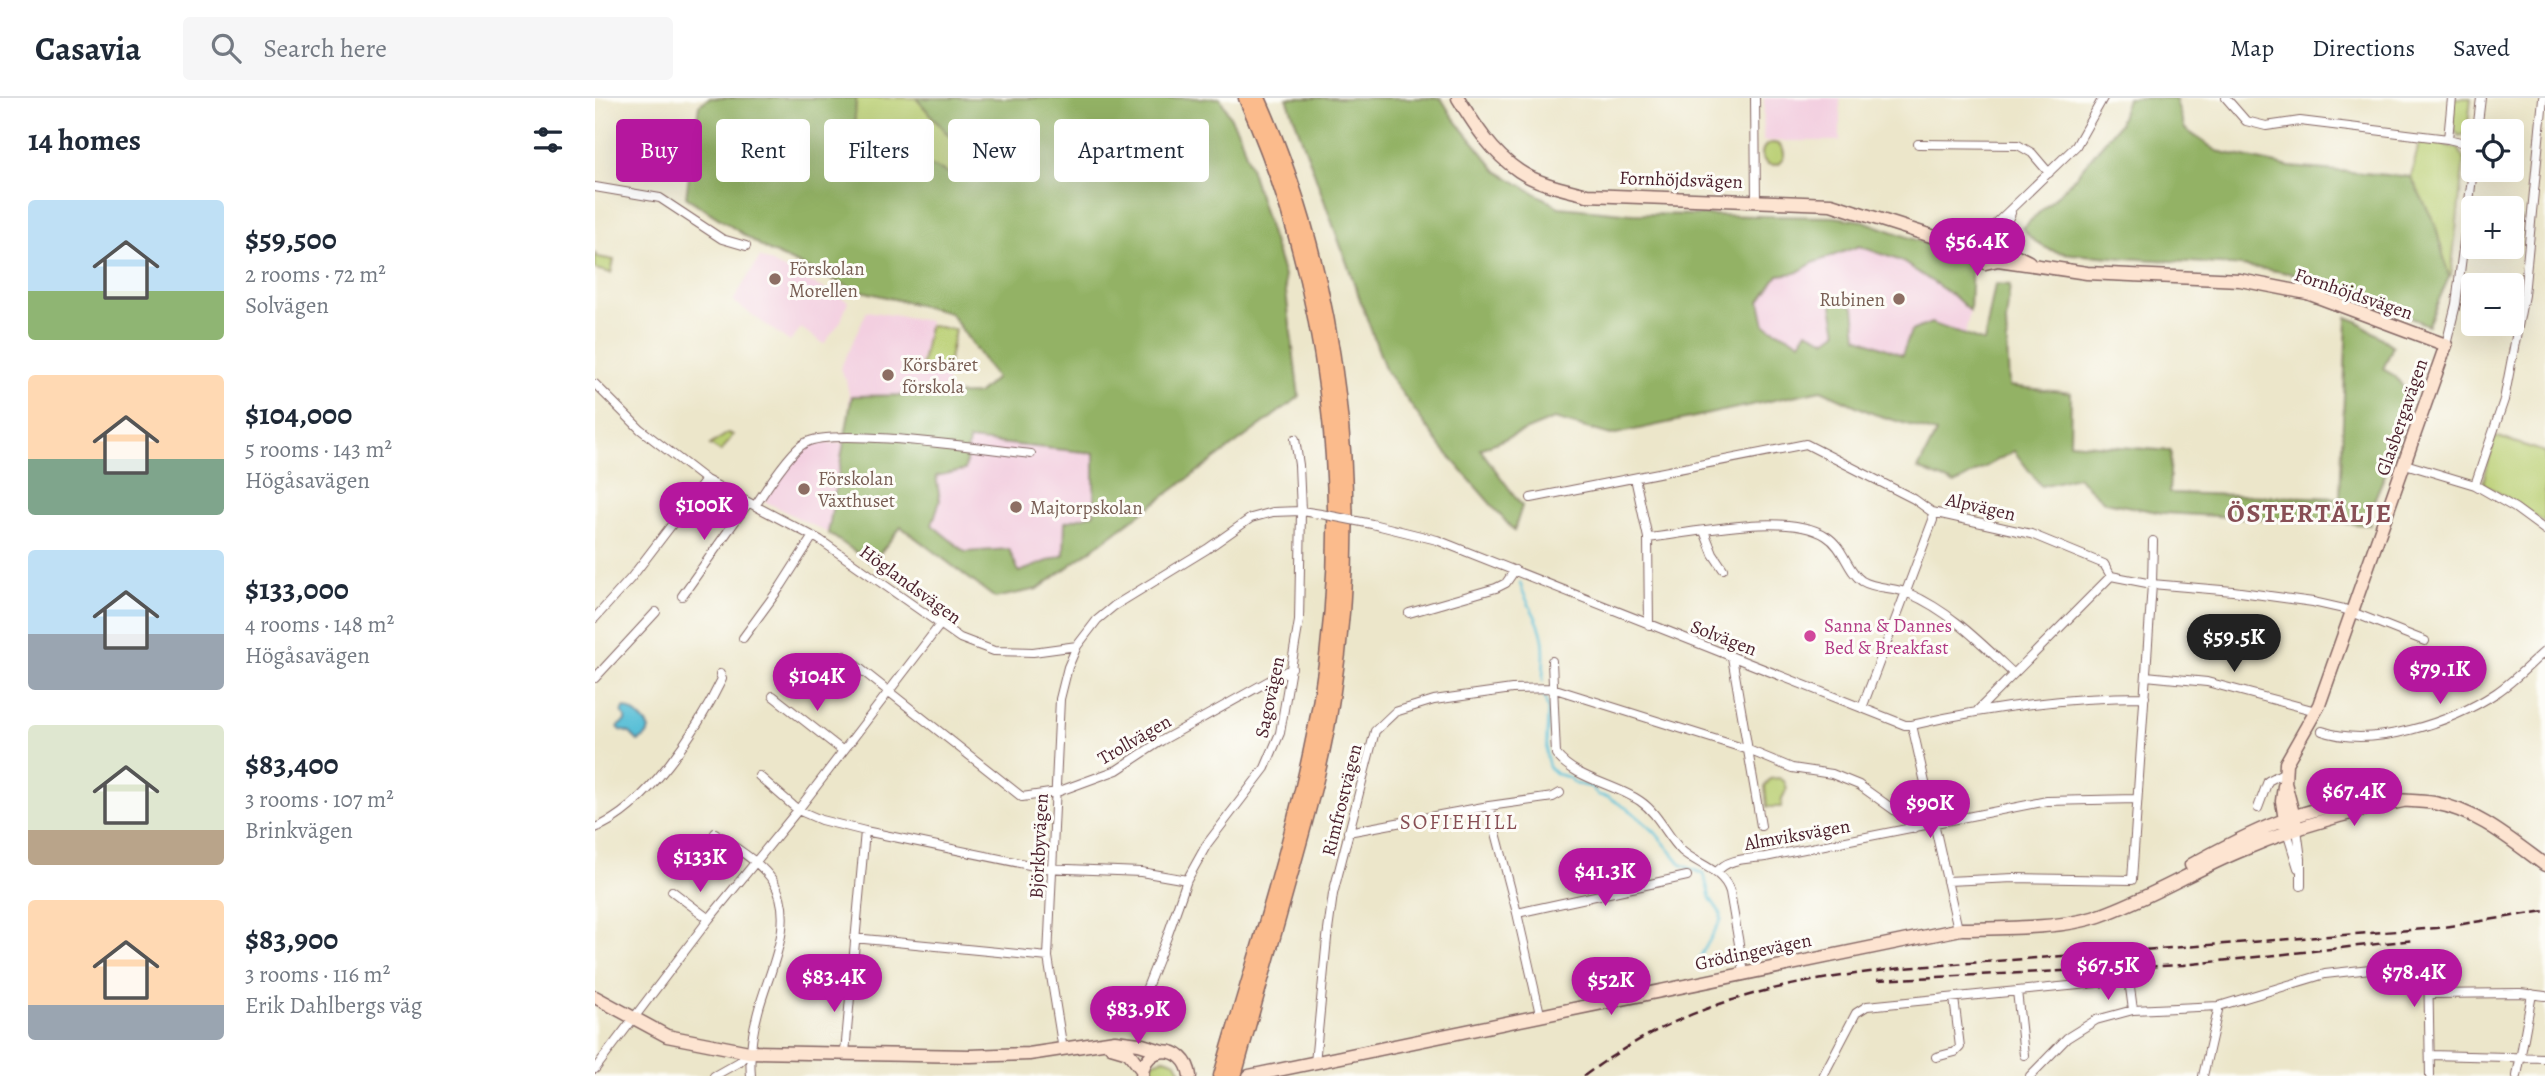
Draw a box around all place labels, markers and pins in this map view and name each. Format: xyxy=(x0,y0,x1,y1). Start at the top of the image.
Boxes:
pin: $56.4K xyxy=(1920,218,2034,278)
place label: Förskolan Morellen xyxy=(789,256,865,304)
marker: Förskolan Morellen xyxy=(767,271,783,287)
place label: Rubinen xyxy=(1819,287,1885,313)
marker: Rubinen xyxy=(1891,291,1907,307)
place label: Körsbäret förskola xyxy=(902,352,978,400)
marker: Körsbäret förskola xyxy=(880,367,896,383)
place label: Förskolan Växthuset xyxy=(817,466,895,514)
marker: Förskolan Växthuset xyxy=(796,481,812,497)
pin: $100K xyxy=(655,482,753,542)
place label: Majtorpskolan xyxy=(1030,495,1143,521)
marker: Majtorpskolan xyxy=(1008,499,1024,515)
place label: Sanna & Dannes Bed & Breakfast xyxy=(1824,613,1952,661)
pin: $59.5K xyxy=(2177,614,2291,674)
marker: Sanna & Dannes Bed & Breakfast xyxy=(1802,628,1818,644)
pin: $79.1K xyxy=(2383,646,2497,706)
pin: $104K xyxy=(768,654,866,713)
pin: $67.4K xyxy=(2297,768,2411,828)
pin: $90K xyxy=(1889,780,1971,840)
pin: $133K xyxy=(651,834,749,894)
pin: $41.3K xyxy=(1548,848,1662,908)
pin: $67.5K xyxy=(2051,942,2165,1002)
pin: $78.4K xyxy=(2357,950,2471,1009)
pin: $83.4K xyxy=(777,954,891,1014)
pin: $52K xyxy=(1570,958,1652,1017)
pin: $83.9K xyxy=(1081,986,1195,1046)

